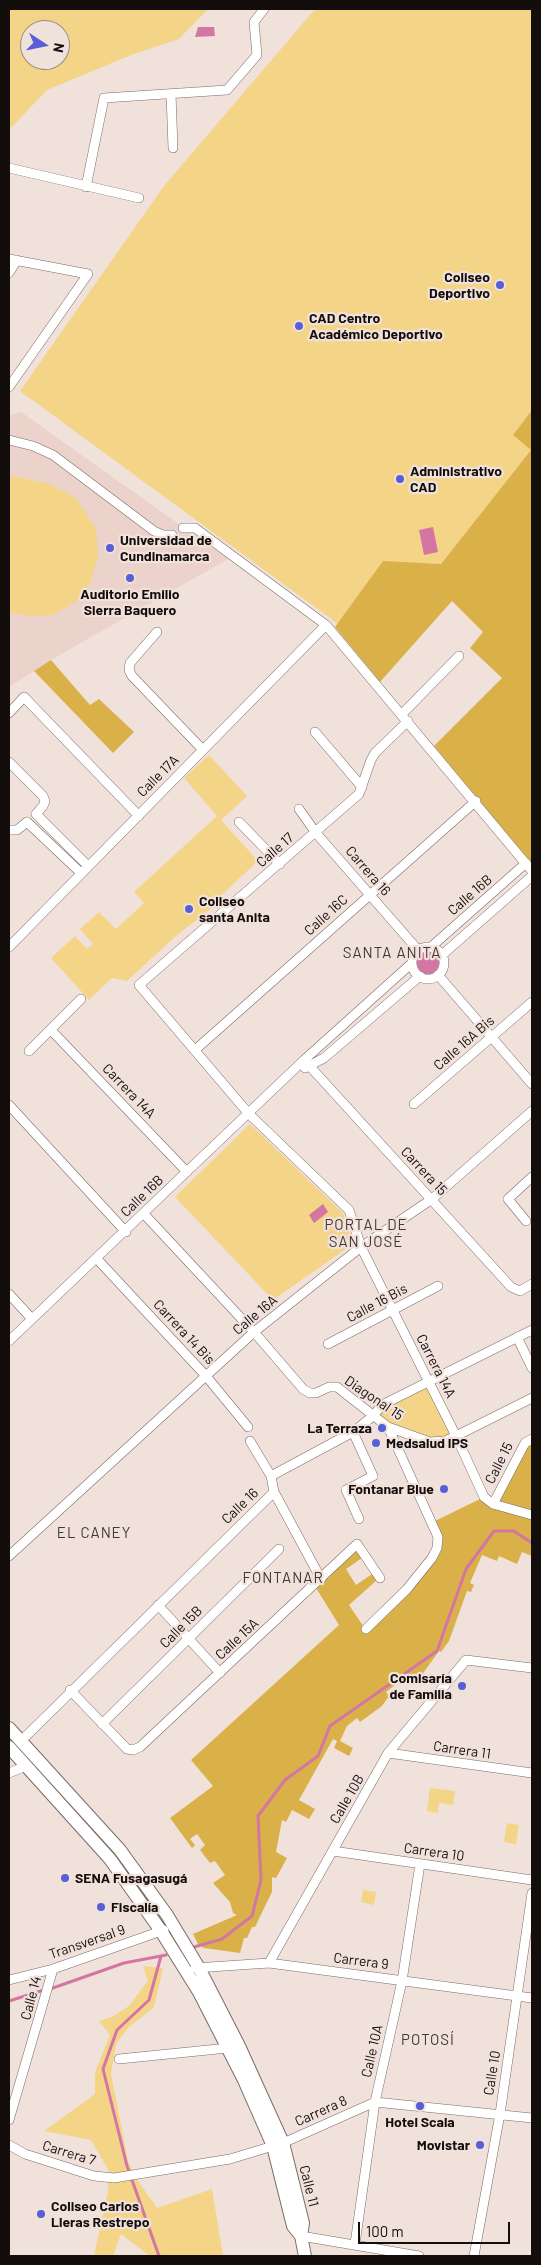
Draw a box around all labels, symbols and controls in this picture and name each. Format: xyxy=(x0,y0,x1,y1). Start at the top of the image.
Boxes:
north arrow xyxy=(20,20,70,70)
text: N xyxy=(50,42,68,54)
place label: Coliseo Deportivo xyxy=(429,269,490,302)
marker: Coliseo Deportivo xyxy=(494,279,506,291)
place label: CAD Centro Académico Deportivo xyxy=(309,310,443,342)
marker: CAD Centro Académico Deportivo xyxy=(293,320,305,332)
place label: Administrativo CAD xyxy=(410,463,502,496)
marker: Administrativo CAD xyxy=(394,473,406,485)
place label: Universidad de Cundinamarca xyxy=(120,532,212,564)
marker: Universidad de Cundinamarca xyxy=(104,542,116,554)
marker: Auditorio Emilio Sierra Baquero xyxy=(124,572,136,584)
place label: Auditorio Emilio Sierra Baquero xyxy=(80,586,180,618)
street label: Calle 17A xyxy=(134,752,182,800)
street label: Calle 17 xyxy=(253,829,297,871)
street label: Carrera 16 xyxy=(342,843,394,899)
street label: Calle 16B xyxy=(444,871,496,919)
street label: Calle 16C xyxy=(301,891,351,939)
place label: Coliseo santa Anita xyxy=(199,893,270,926)
marker: Coliseo santa Anita xyxy=(183,903,195,915)
district label: SANTA ANITA xyxy=(341,944,443,962)
street label: Calle 16A Bis xyxy=(430,1012,498,1074)
street label: Carrera 14A xyxy=(99,1060,159,1122)
street label: Carrera 15 xyxy=(397,1143,451,1199)
street label: Calle 16B xyxy=(117,1171,167,1221)
district label: PORTAL DE SAN JOSÉ xyxy=(323,1216,409,1251)
street label: Calle 16 Bis xyxy=(344,1280,410,1326)
street label: Calle 16A xyxy=(229,1292,281,1338)
street label: Carrera 14 Bis xyxy=(150,1296,218,1368)
street label: Carrera 14A xyxy=(413,1331,459,1401)
street label: Diagonal 15 xyxy=(341,1372,407,1424)
place label: La Terraza xyxy=(307,1420,372,1436)
marker: La Terraza xyxy=(376,1422,388,1434)
place label: Medsalud IPS xyxy=(386,1435,468,1451)
marker: Medsalud IPS xyxy=(370,1437,382,1449)
street label: Calle 15 xyxy=(481,1439,517,1487)
place label: Fontanar Blue xyxy=(348,1481,434,1497)
marker: Fontanar Blue xyxy=(438,1483,450,1495)
street label: Calle 16 xyxy=(218,1485,262,1527)
district label: EL CANEY xyxy=(56,1524,132,1542)
district label: FONTANAR xyxy=(241,1569,325,1587)
street label: Calle 15B xyxy=(156,1602,206,1652)
street label: Calle 15A xyxy=(212,1615,262,1663)
place label: Comisaría de Familia xyxy=(389,1670,452,1702)
marker: Comisaría de Familia xyxy=(456,1680,468,1692)
street label: Carrera 11 xyxy=(432,1738,492,1762)
street label: Calle 10B xyxy=(326,1771,368,1827)
street label: Carrera 10 xyxy=(403,1839,465,1865)
place label: SENA Fusagasugá xyxy=(75,1870,187,1886)
marker: SENA Fusagasugá xyxy=(59,1872,71,1884)
place label: Fiscalía xyxy=(111,1899,158,1915)
marker: Fiscalía xyxy=(95,1901,107,1913)
street label: Transversal 9 xyxy=(47,1921,127,1963)
street label: Carrera 9 xyxy=(332,1949,390,1973)
street label: Calle 14 xyxy=(17,1974,45,2022)
street label: Calle 10A xyxy=(358,2023,386,2079)
district label: POTOSÍ xyxy=(400,2031,456,2049)
street label: Calle 10 xyxy=(480,2049,504,2097)
street label: Carrera 8 xyxy=(292,2092,350,2130)
marker: Hotel Scala xyxy=(414,2100,426,2112)
place label: Hotel Scala xyxy=(385,2114,455,2130)
street label: Carrera 7 xyxy=(40,2137,98,2169)
place label: Movistar xyxy=(417,2137,470,2153)
marker: Movistar xyxy=(474,2139,486,2151)
street label: Calle 11 xyxy=(296,2164,322,2208)
place label: Coliseo Carlos Lleras Restrepo xyxy=(51,2198,149,2230)
marker: Coliseo Carlos Lleras Restrepo xyxy=(35,2208,47,2220)
scale bar xyxy=(361,2212,514,2244)
text: 100 m xyxy=(366,2222,404,2240)

